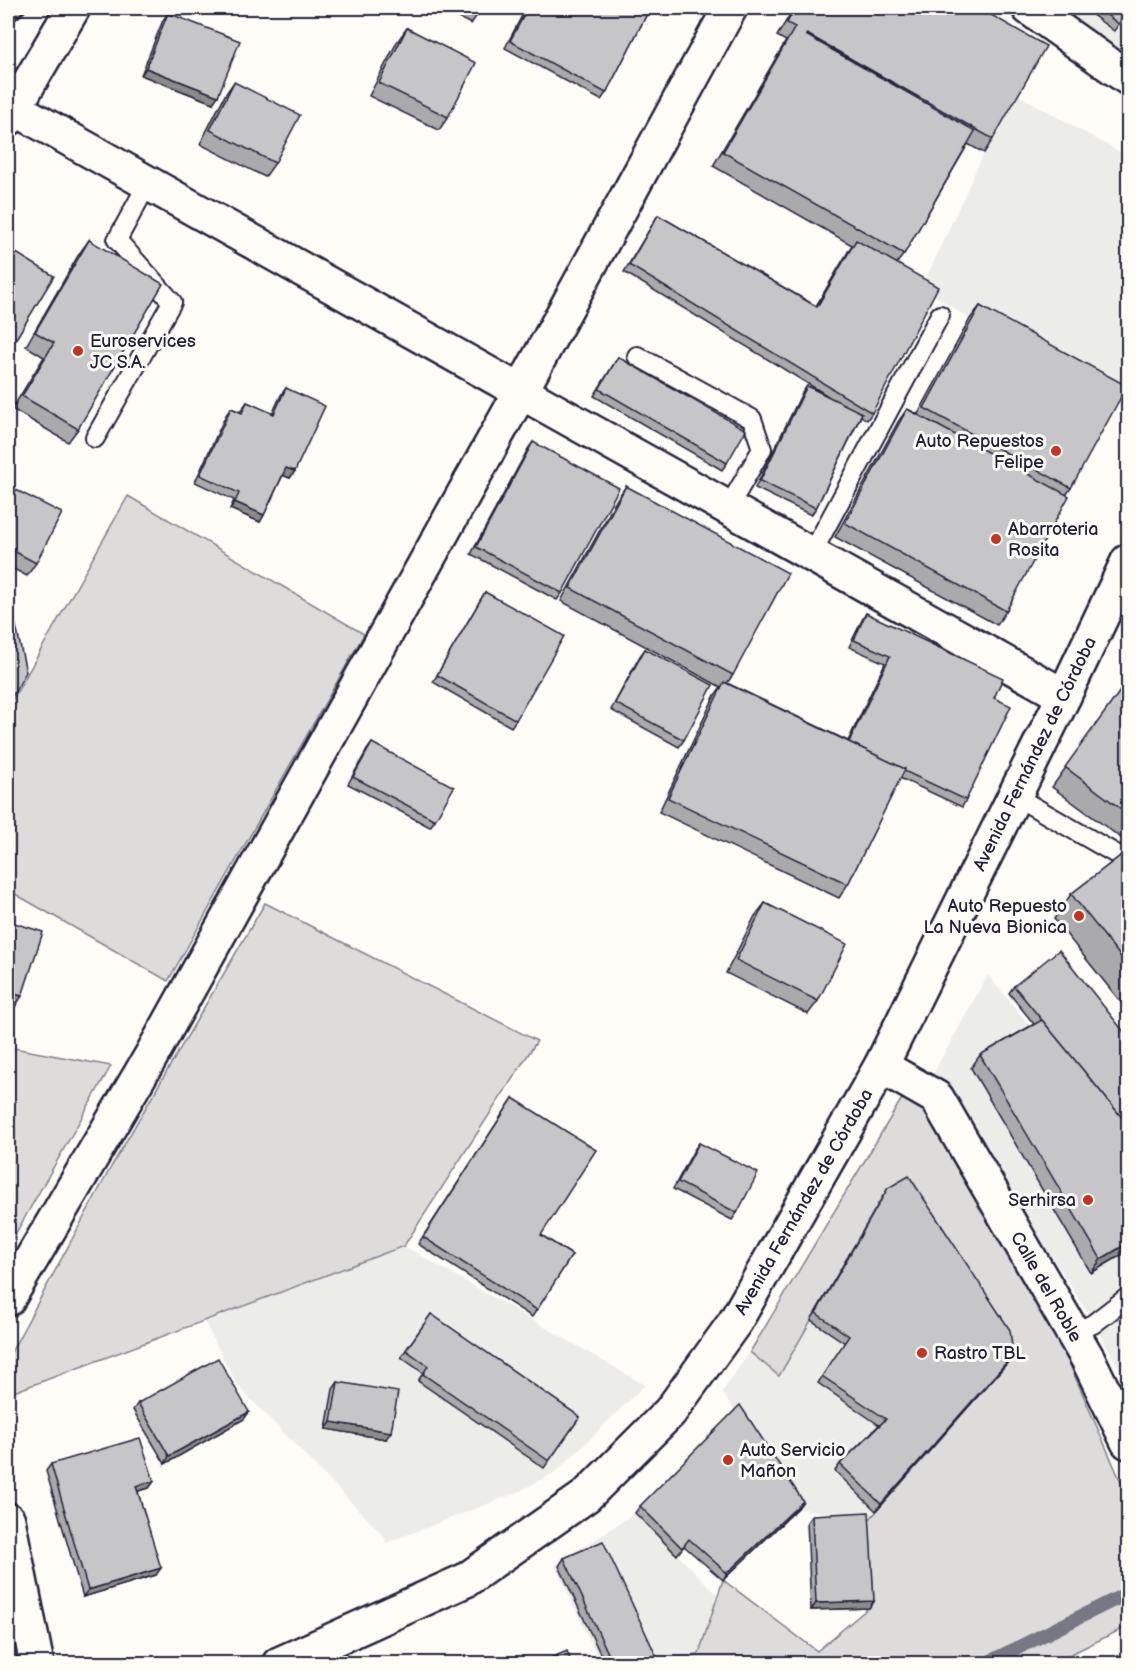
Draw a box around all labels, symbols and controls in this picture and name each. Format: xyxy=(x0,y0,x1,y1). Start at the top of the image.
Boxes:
place label: Euroservices JC S.A. xyxy=(90,331,196,373)
marker: Euroservices JC S.A. xyxy=(71,344,85,358)
place label: Auto Repuestos Felipe xyxy=(916,431,1044,473)
marker: Auto Repuestos Felipe xyxy=(1049,444,1063,458)
place label: Abarroteria Rosita xyxy=(1008,519,1099,561)
marker: Abarroteria Rosita xyxy=(989,532,1003,546)
street label: Avenida Fernández de Córdoba xyxy=(969,634,1101,874)
place label: Auto Repuesto La Nueva Bionica xyxy=(924,896,1067,938)
marker: Auto Repuesto La Nueva Bionica xyxy=(1072,909,1086,923)
street label: Avenida Fernández de Córdoba xyxy=(731,1085,877,1319)
place label: Serhirsa xyxy=(1008,1190,1076,1211)
marker: Serhirsa xyxy=(1081,1193,1095,1207)
street label: Calle del Roble xyxy=(1006,1228,1086,1346)
place label: Rastro TBL xyxy=(934,1343,1026,1364)
marker: Rastro TBL xyxy=(915,1346,929,1360)
place label: Auto Servicio Mañon xyxy=(740,1440,845,1482)
marker: Auto Servicio Mañon xyxy=(721,1453,735,1467)

